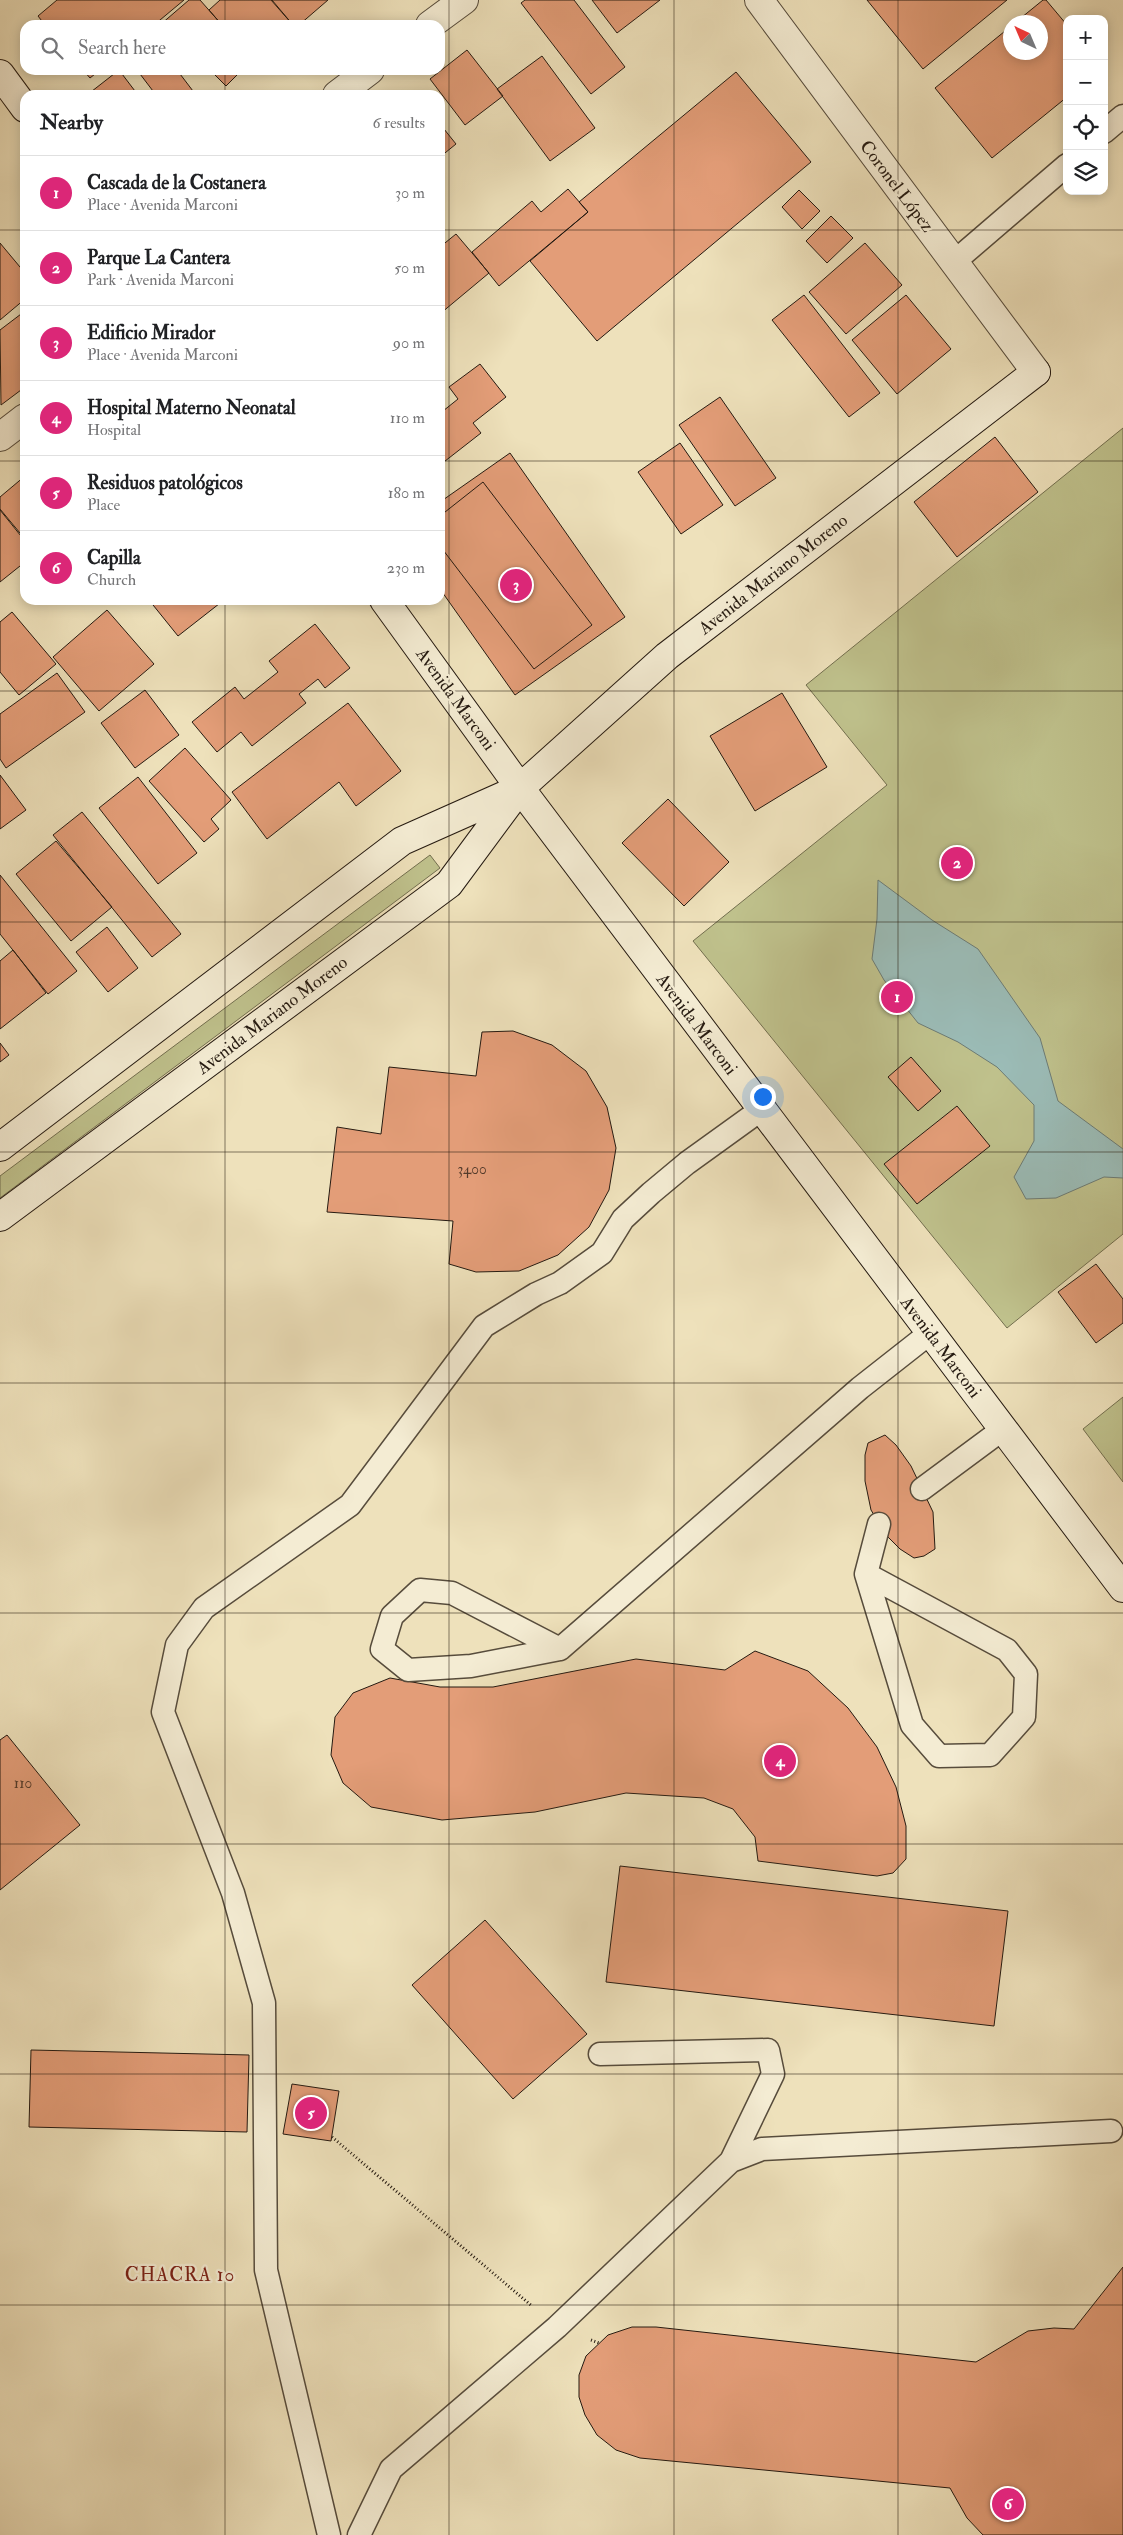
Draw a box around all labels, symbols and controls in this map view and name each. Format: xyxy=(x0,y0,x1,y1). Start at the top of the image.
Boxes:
north arrow xyxy=(1003,15,1048,60)
map controls xyxy=(1063,15,1108,195)
button: + xyxy=(1063,15,1108,60)
search box xyxy=(20,20,445,75)
icon: search xyxy=(38,34,66,62)
text: Search here xyxy=(78,36,166,60)
button: − xyxy=(1063,60,1108,105)
button: locate xyxy=(1063,105,1108,150)
text: Nearby xyxy=(40,109,103,136)
text: 6 results xyxy=(373,113,425,133)
street label: Coronel López xyxy=(854,136,939,237)
button: layers xyxy=(1063,150,1108,195)
text: Cascada de la Costanera xyxy=(87,171,266,195)
text: 1 xyxy=(53,183,59,203)
text: 30 m xyxy=(395,183,425,203)
text: Place · Avenida Marconi xyxy=(87,195,238,215)
text: Parque La Cantera xyxy=(87,246,230,270)
text: 2 xyxy=(52,258,60,278)
text: 50 m xyxy=(394,258,425,278)
text: Park · Avenida Marconi xyxy=(87,270,234,290)
text: Edificio Mirador xyxy=(87,321,215,345)
text: 3 xyxy=(53,333,59,353)
text: 90 m xyxy=(393,333,425,353)
text: Place · Avenida Marconi xyxy=(87,345,238,365)
text: Hospital Materno Neonatal xyxy=(87,396,296,420)
text: 4 xyxy=(52,408,60,428)
text: 110 m xyxy=(390,408,425,428)
text: Hospital xyxy=(87,420,141,440)
text: Residuos patológicos xyxy=(87,471,243,495)
text: 5 xyxy=(52,483,60,503)
text: 180 m xyxy=(388,483,425,503)
text: Place xyxy=(87,495,120,515)
street label: Avenida Mariano Moreno xyxy=(693,509,853,640)
text: Capilla xyxy=(87,546,141,570)
text: 6 xyxy=(52,558,60,578)
text: 230 m xyxy=(387,558,425,578)
pin: 3 xyxy=(500,566,532,604)
text: Church xyxy=(87,570,136,590)
street label: Avenida Marconi xyxy=(410,643,501,755)
pin: 2 xyxy=(941,844,973,882)
street label: Avenida Mariano Moreno xyxy=(191,951,353,1080)
street label: Avenida Marconi xyxy=(650,968,742,1080)
pin: 1 xyxy=(881,978,913,1016)
your location xyxy=(750,1084,776,1110)
house number: 3400 xyxy=(457,1160,487,1179)
street label: Avenida Marconi xyxy=(894,1291,986,1403)
pin: 4 xyxy=(764,1742,796,1780)
house number: 110 xyxy=(14,1774,32,1793)
pin: 5 xyxy=(295,2094,327,2132)
district label: CHACRA 10 xyxy=(125,2263,235,2287)
pin: 6 xyxy=(992,2485,1024,2523)

